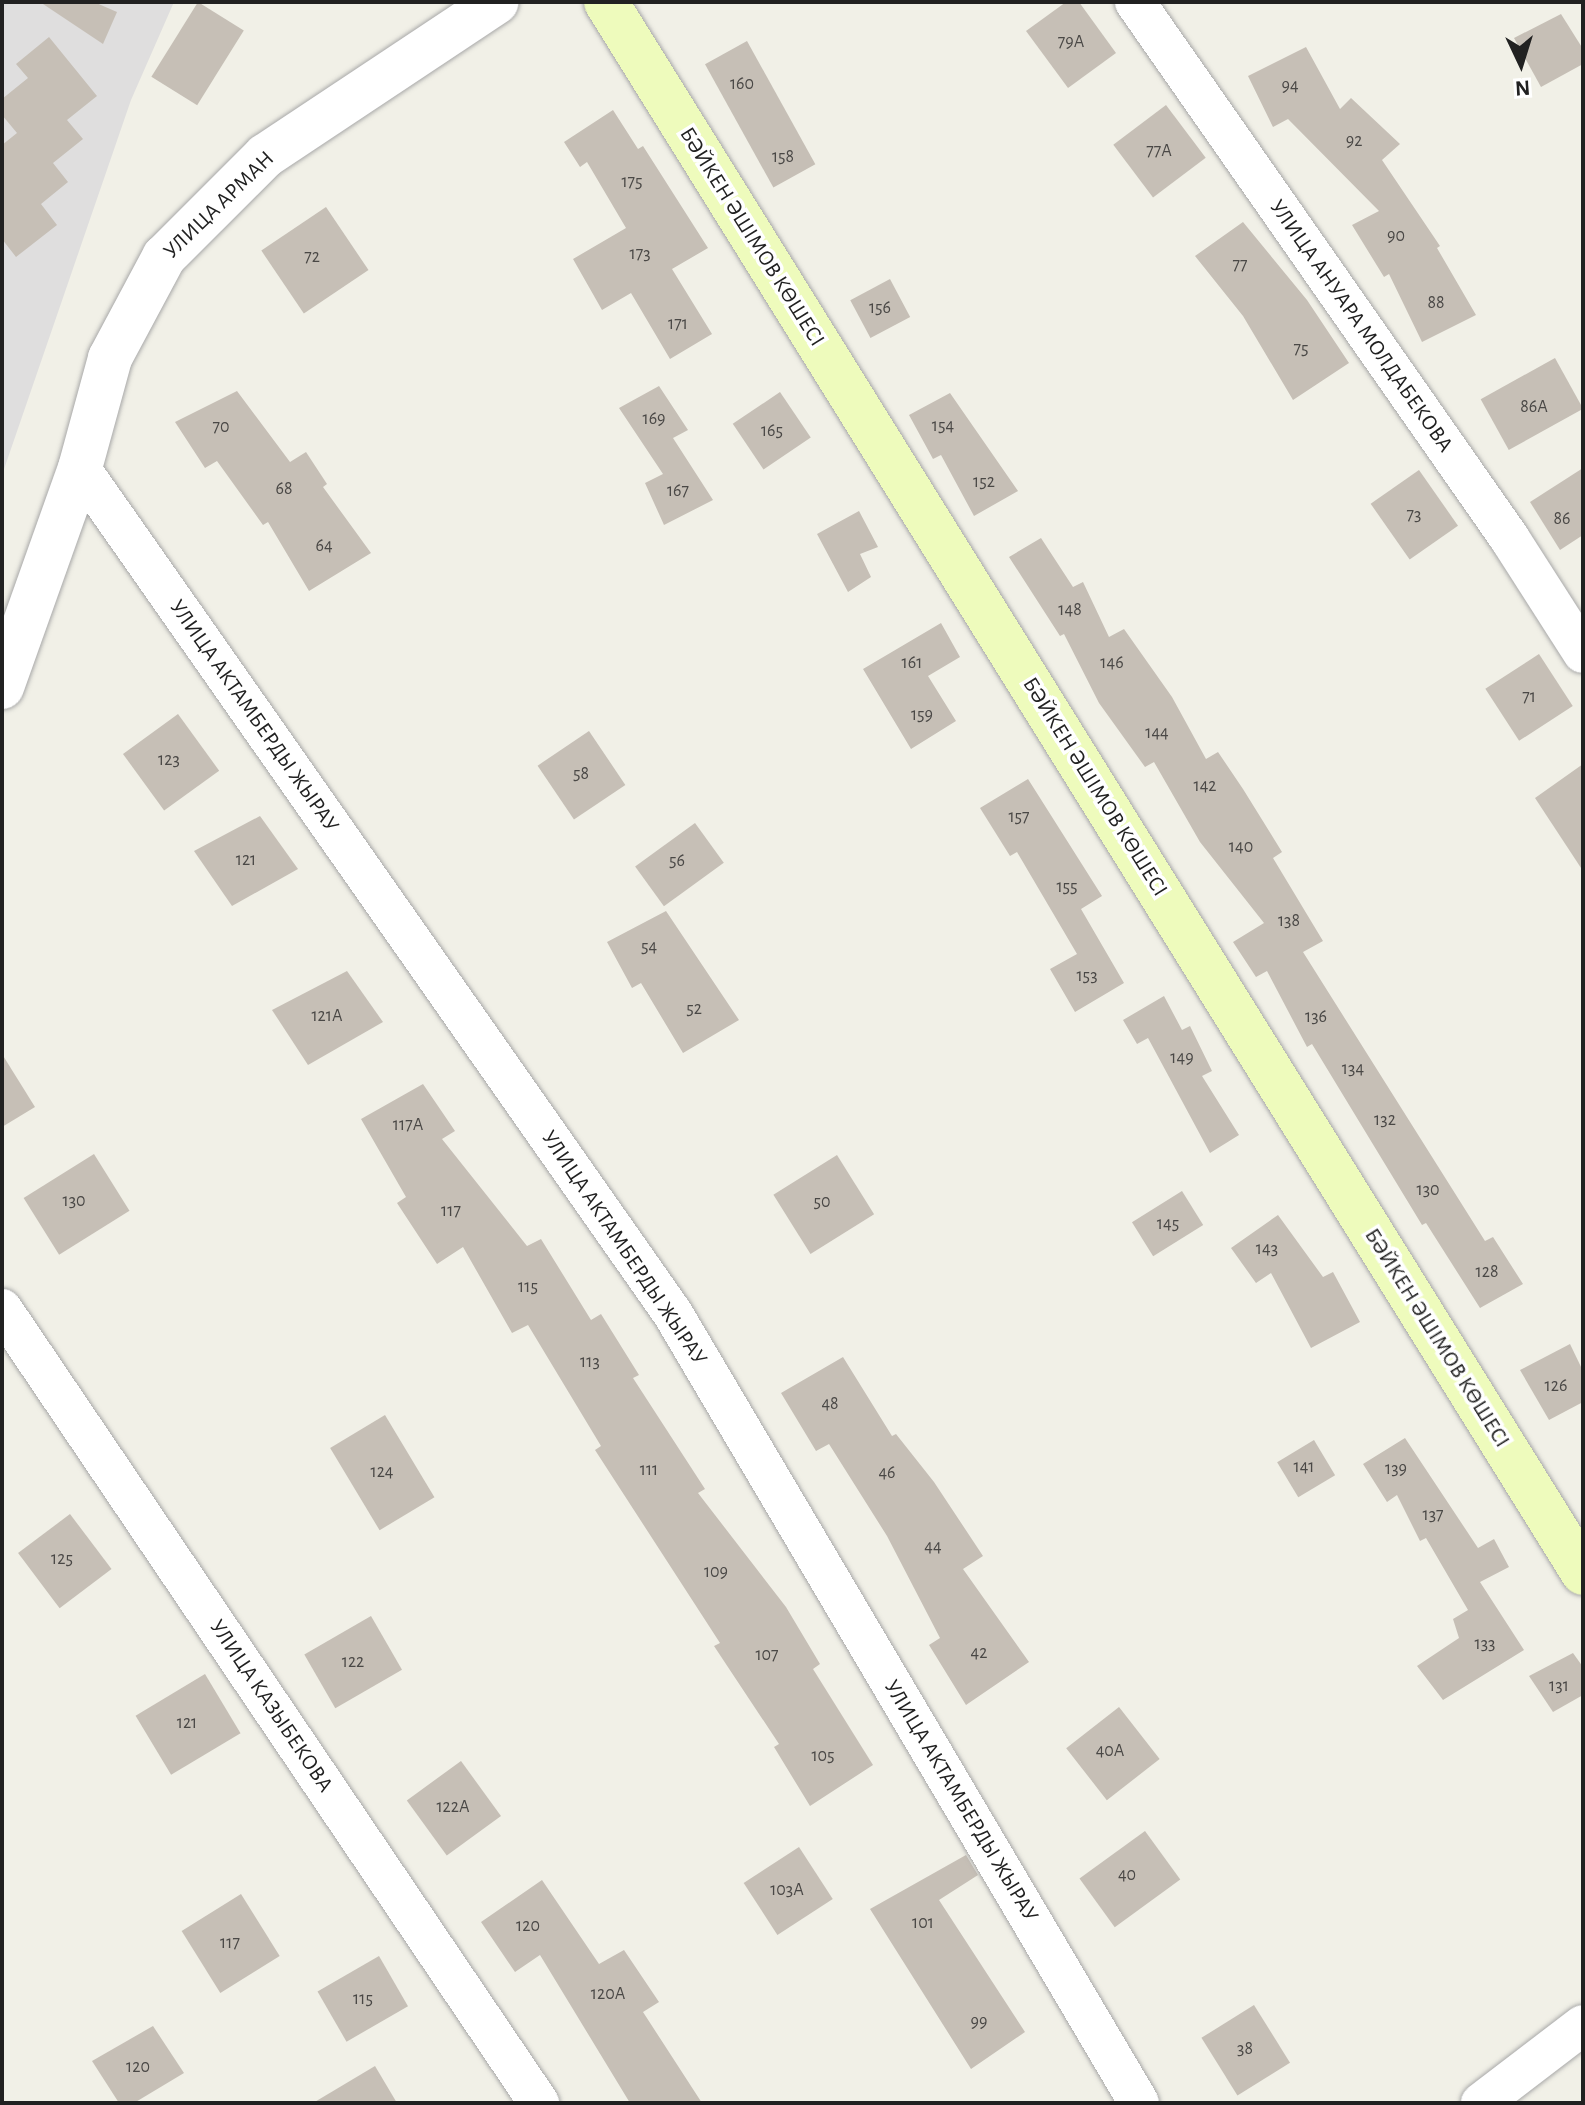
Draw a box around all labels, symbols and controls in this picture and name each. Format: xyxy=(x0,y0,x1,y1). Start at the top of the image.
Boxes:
north arrow xyxy=(1481,24,1561,104)
house number: 79А xyxy=(1058,31,1084,53)
house number: 160 xyxy=(730,73,754,95)
house number: 94 xyxy=(1281,75,1299,97)
text: N xyxy=(1514,76,1531,99)
street label: БӘЙКЕН ӘШІМОВ КӨШЕСІ xyxy=(674,123,830,351)
house number: 92 xyxy=(1346,130,1362,152)
house number: 77А xyxy=(1146,140,1172,162)
street label: УЛИЦА АРМАН xyxy=(158,146,280,264)
house number: 158 xyxy=(772,146,794,168)
house number: 175 xyxy=(621,171,643,193)
street label: УЛИЦА АНУАРА МОЛДАБЕКОВА xyxy=(1264,195,1458,457)
house number: 90 xyxy=(1387,225,1405,247)
house number: 173 xyxy=(629,243,651,265)
house number: 72 xyxy=(304,246,320,268)
house number: 77 xyxy=(1232,254,1248,276)
house number: 88 xyxy=(1427,292,1445,314)
house number: 156 xyxy=(869,297,891,319)
house number: 171 xyxy=(668,313,688,335)
house number: 75 xyxy=(1293,338,1309,360)
house number: 86А xyxy=(1520,396,1548,418)
house number: 169 xyxy=(642,408,666,430)
house number: 154 xyxy=(932,415,954,437)
house number: 70 xyxy=(212,416,230,438)
house number: 165 xyxy=(761,420,783,442)
house number: 152 xyxy=(973,471,995,493)
house number: 68 xyxy=(276,478,292,500)
house number: 167 xyxy=(667,480,689,502)
house number: 73 xyxy=(1407,504,1421,526)
house number: 86 xyxy=(1554,508,1570,530)
house number: 64 xyxy=(315,535,333,557)
street label: УЛИЦА АКТАМБЕРДЫ ЖЫРАУ xyxy=(164,595,344,837)
house number: 148 xyxy=(1058,599,1082,621)
house number: 161 xyxy=(902,652,922,674)
house number: 146 xyxy=(1100,652,1124,674)
street label: БӘЙКЕН ӘШІМОВ КӨШЕСІ xyxy=(1017,673,1173,901)
house number: 71 xyxy=(1522,686,1536,708)
house number: 159 xyxy=(911,704,933,726)
house number: 144 xyxy=(1145,722,1169,744)
house number: 123 xyxy=(158,749,180,771)
house number: 58 xyxy=(573,763,589,785)
house number: 142 xyxy=(1193,775,1217,797)
house number: 157 xyxy=(1008,806,1030,828)
house number: 140 xyxy=(1229,836,1253,858)
house number: 121 xyxy=(236,849,256,871)
house number: 56 xyxy=(669,850,685,872)
house number: 155 xyxy=(1056,876,1078,898)
house number: 138 xyxy=(1278,910,1300,932)
house number: 54 xyxy=(641,936,657,958)
house number: 153 xyxy=(1076,965,1098,987)
house number: 52 xyxy=(686,998,702,1020)
house number: 121А xyxy=(311,1005,343,1027)
house number: 136 xyxy=(1305,1006,1327,1028)
house number: 149 xyxy=(1170,1047,1194,1069)
house number: 134 xyxy=(1342,1058,1364,1080)
house number: 132 xyxy=(1374,1109,1396,1131)
house number: 117А xyxy=(393,1114,423,1136)
street label: УЛИЦА АКТАМБЕРДЫ ЖЫРАУ xyxy=(535,1126,713,1370)
house number: 130 xyxy=(1416,1179,1440,1201)
house number: 130 xyxy=(62,1190,86,1212)
house number: 50 xyxy=(813,1191,831,1213)
house number: 117 xyxy=(441,1200,461,1222)
house number: 145 xyxy=(1157,1213,1179,1235)
street label: БӘЙКЕН ӘШІМОВ КӨШЕСІ xyxy=(1359,1224,1515,1452)
house number: 143 xyxy=(1256,1238,1278,1260)
house number: 128 xyxy=(1476,1261,1498,1283)
house number: 115 xyxy=(518,1276,538,1298)
house number: 113 xyxy=(580,1351,600,1373)
house number: 126 xyxy=(1545,1375,1567,1397)
house number: 48 xyxy=(821,1393,839,1415)
house number: 141 xyxy=(1293,1456,1315,1478)
house number: 139 xyxy=(1385,1458,1407,1480)
house number: 111 xyxy=(640,1459,658,1481)
house number: 124 xyxy=(370,1461,394,1483)
house number: 46 xyxy=(878,1462,896,1484)
house number: 137 xyxy=(1422,1504,1444,1526)
house number: 44 xyxy=(924,1536,942,1558)
house number: 125 xyxy=(51,1548,73,1570)
house number: 109 xyxy=(704,1561,728,1583)
street label: УЛИЦА КАЗЫБЕКОВА xyxy=(204,1615,338,1797)
house number: 133 xyxy=(1474,1633,1496,1655)
house number: 42 xyxy=(971,1642,987,1664)
house number: 107 xyxy=(755,1644,779,1666)
house number: 122 xyxy=(342,1651,364,1673)
street label: УЛИЦА АКТАМБЕРДЫ ЖЫРАУ xyxy=(878,1675,1044,1927)
house number: 131 xyxy=(1549,1675,1569,1697)
house number: 121 xyxy=(177,1712,197,1734)
house number: 40А xyxy=(1096,1740,1124,1762)
house number: 105 xyxy=(811,1745,835,1767)
house number: 122А xyxy=(436,1796,470,1818)
house number: 40 xyxy=(1118,1864,1136,1886)
house number: 103А xyxy=(770,1879,804,1901)
house number: 101 xyxy=(912,1912,934,1934)
house number: 120 xyxy=(516,1915,540,1937)
house number: 117 xyxy=(220,1932,240,1954)
house number: 120А xyxy=(591,1983,625,2005)
house number: 115 xyxy=(353,1988,373,2010)
house number: 99 xyxy=(971,2011,987,2033)
house number: 38 xyxy=(1237,2038,1253,2060)
house number: 120 xyxy=(126,2056,150,2078)

